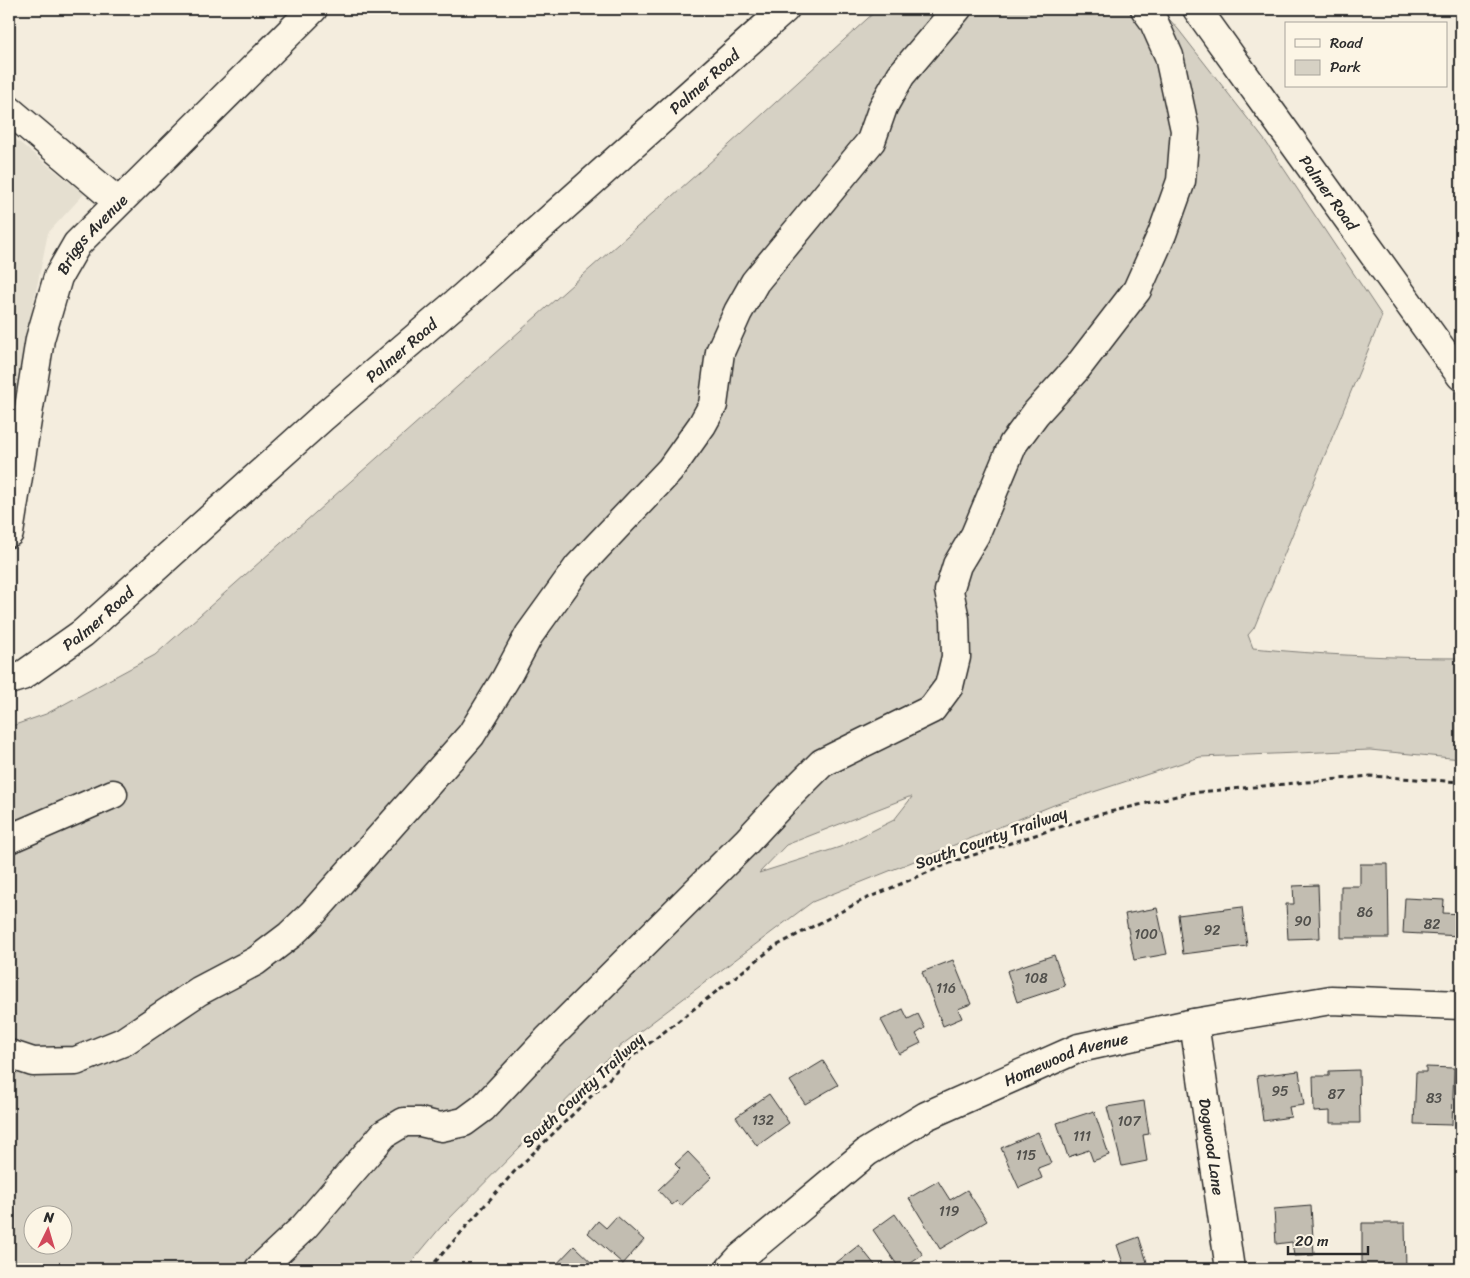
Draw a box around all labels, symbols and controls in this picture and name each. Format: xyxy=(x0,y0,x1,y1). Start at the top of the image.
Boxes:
legend xyxy=(1285,22,1448,88)
text: Road xyxy=(1330,30,1363,56)
street label: Palmer Road xyxy=(662,40,748,121)
text: Park xyxy=(1330,54,1361,80)
street label: Palmer Road xyxy=(1292,148,1367,238)
street label: Briggs Avenue xyxy=(48,186,135,280)
street label: Palmer Road xyxy=(358,309,445,390)
street label: Palmer Road xyxy=(56,578,142,658)
street label: South County Trailway xyxy=(911,798,1072,878)
house number: 86 xyxy=(1357,900,1373,925)
house number: 90 xyxy=(1294,909,1312,934)
house number: 82 xyxy=(1424,912,1440,937)
house number: 92 xyxy=(1204,918,1220,943)
house number: 100 xyxy=(1134,922,1158,947)
house number: 108 xyxy=(1024,966,1048,991)
house number: 116 xyxy=(936,976,956,1001)
street label: Homewood Avenue xyxy=(999,1023,1131,1094)
street label: South County Trailway xyxy=(515,1024,652,1155)
house number: 95 xyxy=(1271,1079,1289,1104)
house number: 87 xyxy=(1328,1082,1345,1107)
house number: 83 xyxy=(1426,1086,1442,1111)
street label: Dogwood Lane xyxy=(1191,1096,1234,1197)
house number: 132 xyxy=(752,1108,774,1133)
house number: 107 xyxy=(1118,1109,1141,1134)
house number: 111 xyxy=(1073,1124,1091,1149)
house number: 115 xyxy=(1016,1143,1037,1168)
house number: 119 xyxy=(939,1199,960,1224)
text: N xyxy=(42,1205,55,1230)
north arrow xyxy=(22,1206,72,1256)
scale bar xyxy=(1288,1223,1368,1255)
text: 20 m xyxy=(1295,1228,1329,1254)

